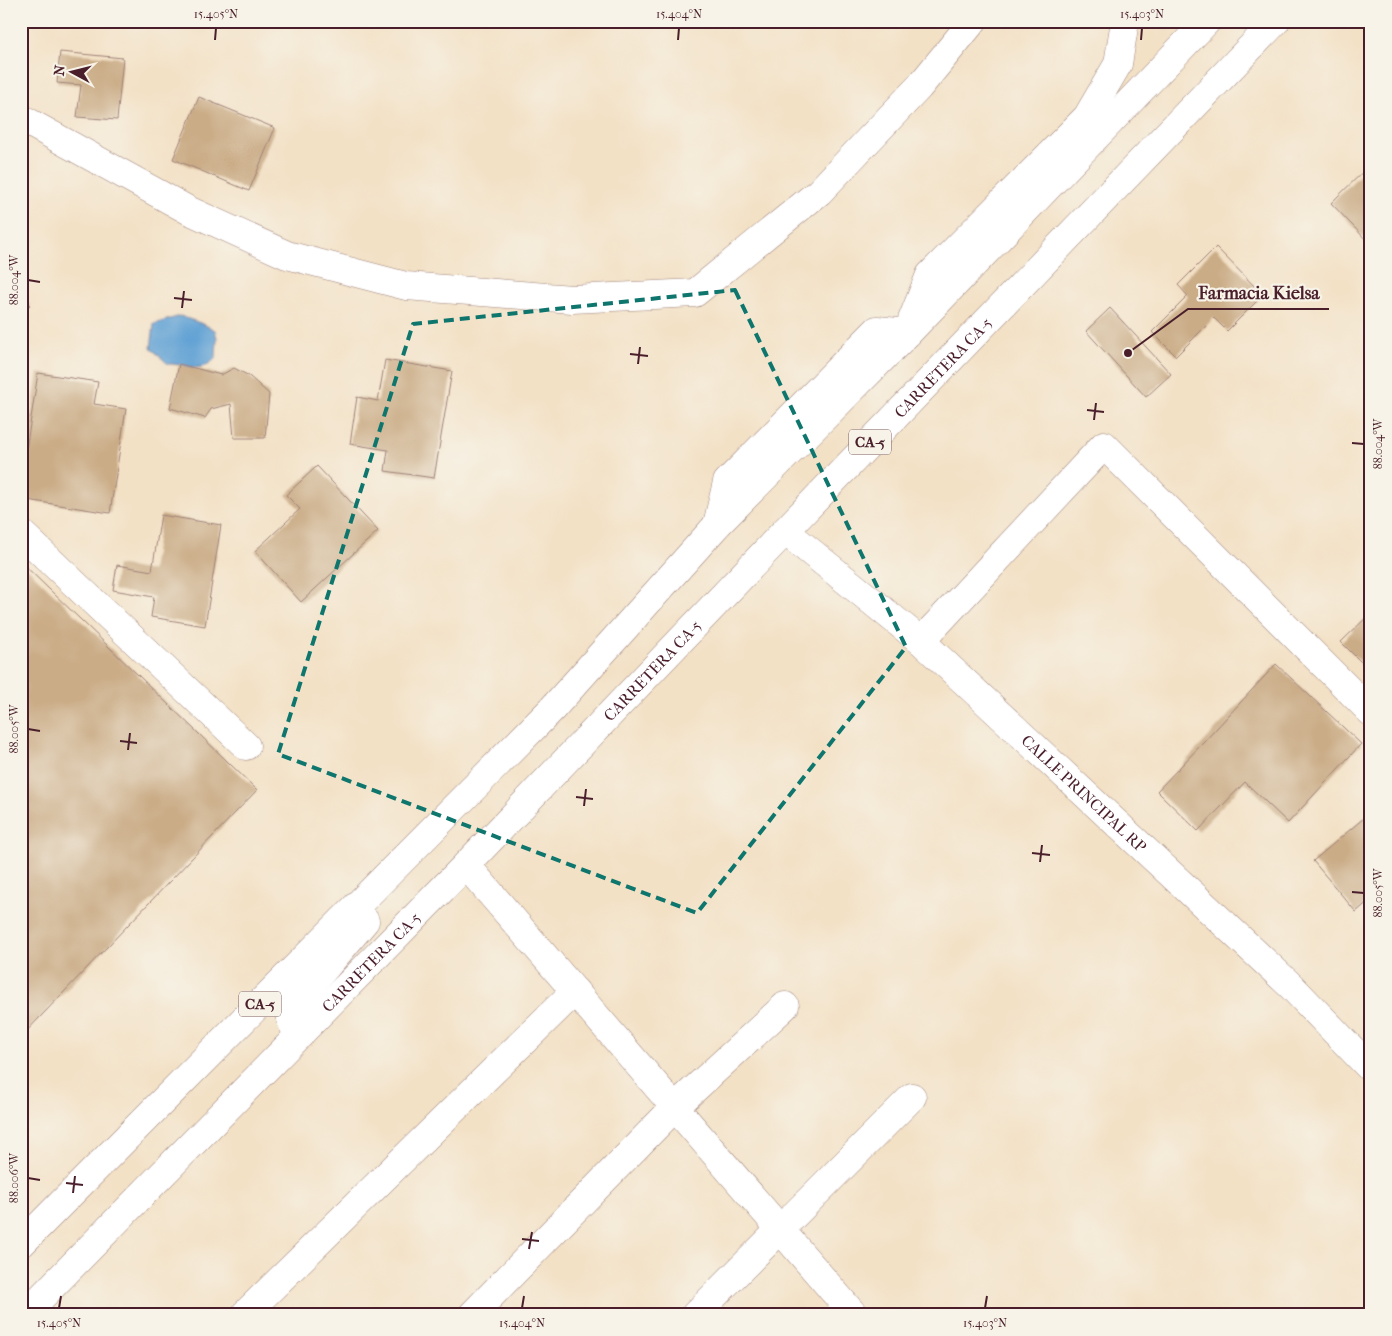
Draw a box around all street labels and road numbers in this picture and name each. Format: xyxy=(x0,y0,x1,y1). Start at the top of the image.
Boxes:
street label: CARRETERA CA-5 xyxy=(890,313,995,421)
road number: CA-5 xyxy=(849,430,891,454)
street label: CARRETERA CA-5 xyxy=(599,616,705,725)
street label: CALLE PRINCIPAL RP xyxy=(1018,730,1151,856)
street label: CARRETERA CA-5 xyxy=(318,908,424,1016)
road number: CA-5 xyxy=(239,992,281,1016)

